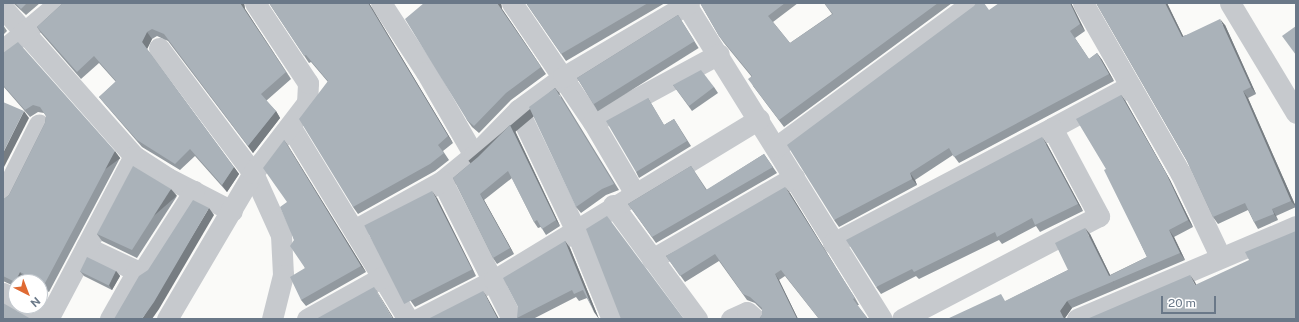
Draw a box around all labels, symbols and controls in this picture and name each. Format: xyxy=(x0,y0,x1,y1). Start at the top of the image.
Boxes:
north arrow xyxy=(8,274,48,314)
scale bar xyxy=(1163,288,1218,314)
text: N xyxy=(28,295,43,310)
text: 20 m xyxy=(1168,296,1196,310)

